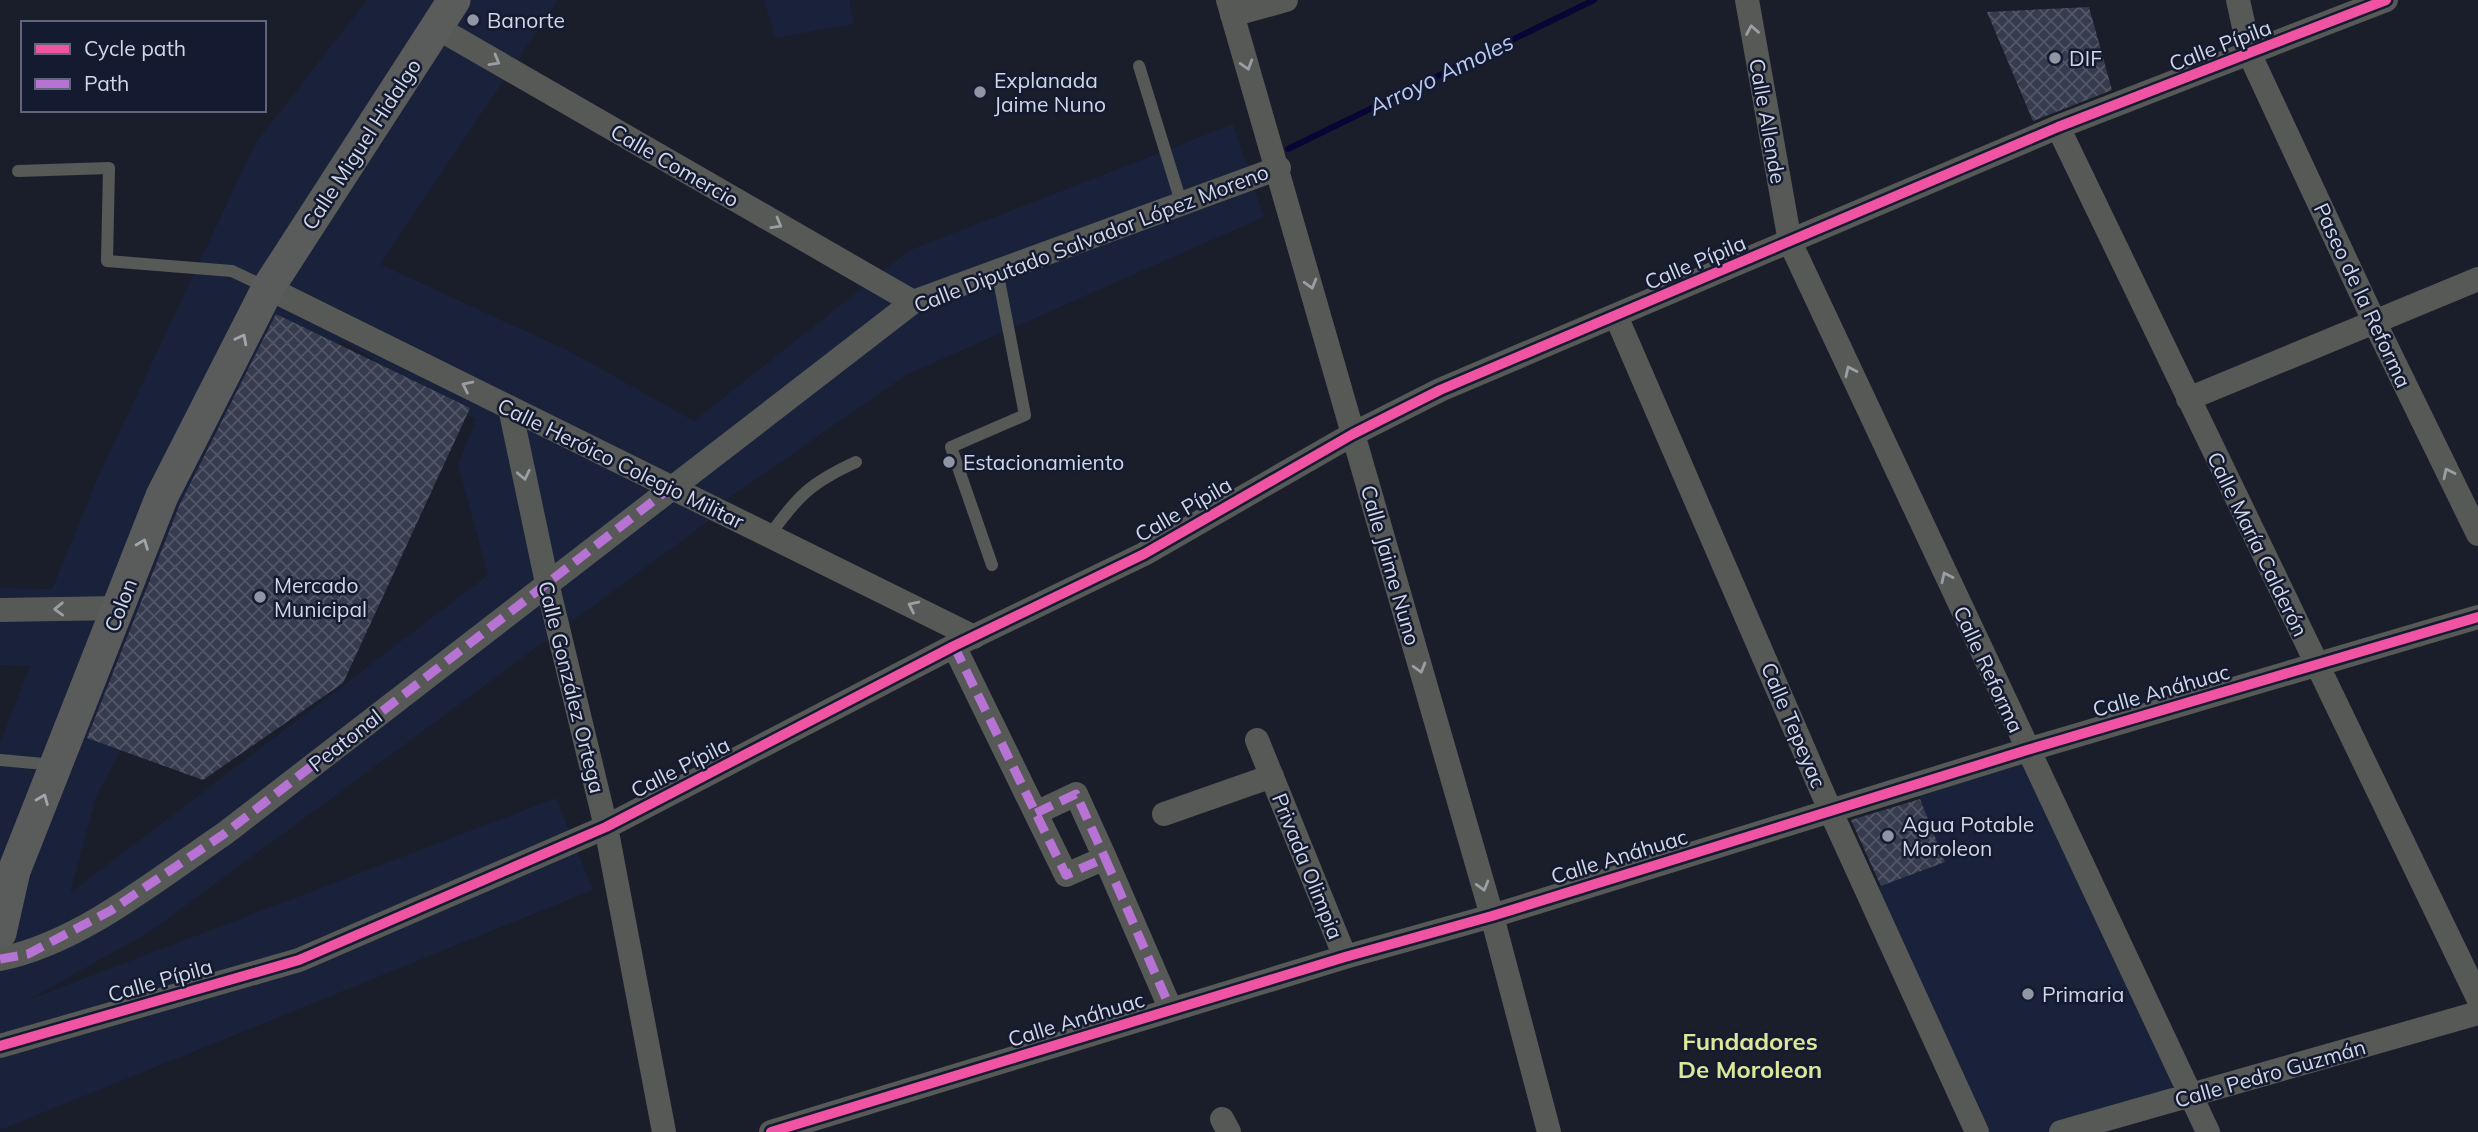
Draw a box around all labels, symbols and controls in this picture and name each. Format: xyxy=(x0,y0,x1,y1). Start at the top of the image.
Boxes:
place label: Banorte xyxy=(487,7,565,33)
marker: Banorte xyxy=(465,12,481,28)
street label: Calle Pípila xyxy=(2165,14,2275,76)
legend xyxy=(21,21,266,112)
one-way arrow xyxy=(1745,24,1760,36)
water label: Arroyo Amoles xyxy=(1363,27,1518,122)
text: Cycle path xyxy=(84,35,186,61)
place label: DIF xyxy=(2069,45,2102,71)
marker: DIF xyxy=(2047,50,2063,66)
street label: Calle Miguel Hidalgo xyxy=(296,53,426,235)
one-way arrow xyxy=(488,53,501,66)
street label: Calle Allende xyxy=(1744,56,1792,186)
one-way arrow xyxy=(1239,59,1254,71)
place label: Explanada Jaime Nuno xyxy=(994,67,1106,117)
text: Path xyxy=(84,70,129,96)
marker: Explanada Jaime Nuno xyxy=(972,84,988,100)
street label: Calle Comercio xyxy=(606,118,744,212)
street label: Calle Diputado Salvador López Moreno xyxy=(910,158,1272,318)
street label: Paseo de la Reforma xyxy=(2309,198,2417,392)
one-way arrow xyxy=(770,216,783,229)
street label: Calle Pípila xyxy=(1640,229,1750,295)
one-way arrow xyxy=(1303,278,1317,290)
one-way arrow xyxy=(234,334,247,346)
one-way arrow xyxy=(1844,365,1858,378)
one-way arrow xyxy=(462,381,474,395)
street label: Calle Heróico Colegio Militar xyxy=(494,392,749,534)
street label: Calle María Calderón xyxy=(2202,447,2314,641)
place label: Estacionamiento xyxy=(963,449,1124,475)
marker: Estacionamiento xyxy=(941,454,957,470)
one-way arrow xyxy=(2442,468,2456,480)
one-way arrow xyxy=(516,469,531,481)
street label: Calle Pípila xyxy=(1130,471,1236,547)
street label: Calle Jaime Nuno xyxy=(1356,482,1426,648)
one-way arrow xyxy=(135,539,149,551)
place label: Mercado Municipal xyxy=(274,572,367,622)
one-way arrow xyxy=(1940,572,1954,584)
street label: Colon xyxy=(98,575,142,635)
street label: Calle González Ortega xyxy=(533,578,611,796)
marker: Mercado Municipal xyxy=(252,589,268,605)
one-way arrow xyxy=(54,601,64,617)
one-way arrow xyxy=(908,601,920,615)
street label: Calle Reforma xyxy=(1948,602,2030,736)
street label: Calle Tepeyac xyxy=(1756,658,1832,792)
street label: Calle Anáhuac xyxy=(2090,658,2232,722)
one-way arrow xyxy=(1412,661,1427,673)
street label: Peatonal xyxy=(303,703,387,777)
street label: Calle Pípila xyxy=(626,731,734,803)
street label: Privada Olimpia xyxy=(1267,789,1349,943)
one-way arrow xyxy=(35,793,49,806)
place label: Agua Potable Moroleon xyxy=(1902,811,2034,861)
street label: Calle Anáhuac xyxy=(1548,823,1690,889)
marker: Agua Potable Moroleon xyxy=(1880,828,1896,844)
one-way arrow xyxy=(1475,880,1490,892)
street label: Calle Pípila xyxy=(105,953,215,1007)
place label: Primaria xyxy=(2042,981,2124,1007)
street label: Calle Anáhuac xyxy=(1005,986,1147,1052)
marker: Primaria xyxy=(2020,986,2036,1002)
district label: Fundadores De Moroleon xyxy=(1678,1026,1822,1084)
street label: Calle Pedro Guzmán xyxy=(2172,1033,2368,1113)

